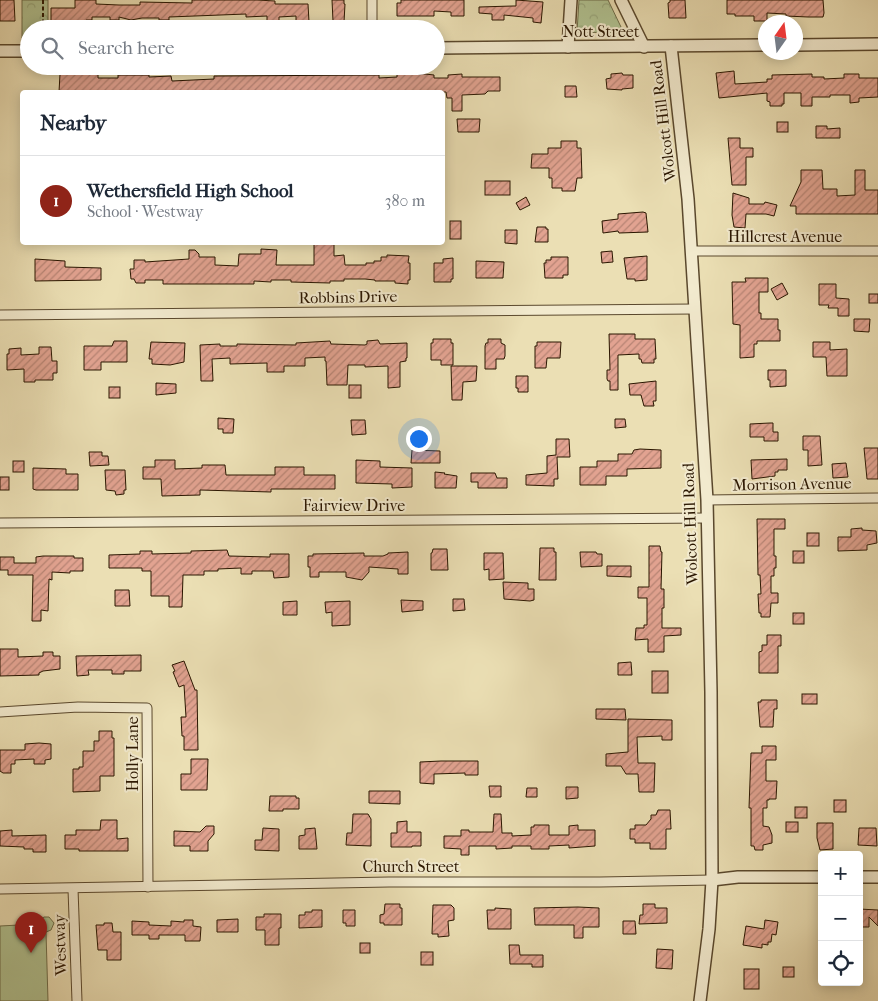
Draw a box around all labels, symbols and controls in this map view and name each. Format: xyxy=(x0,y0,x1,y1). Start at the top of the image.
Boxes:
north arrow xyxy=(758,15,803,60)
search box xyxy=(20,20,445,75)
street label: Nott Street xyxy=(563,22,640,41)
icon: search xyxy=(38,34,66,62)
text: Search here xyxy=(78,37,174,59)
street label: Wolcott Hill Road xyxy=(646,59,680,184)
text: Nearby xyxy=(40,111,106,135)
text: Wethersfield High School xyxy=(87,180,294,202)
text: 1 xyxy=(53,191,59,210)
text: 380 m xyxy=(385,191,425,210)
text: School · Westway xyxy=(87,202,203,221)
street label: Hillcrest Avenue xyxy=(728,227,842,246)
street label: Robbins Drive xyxy=(299,287,397,307)
your location xyxy=(406,426,432,452)
street label: Wolcott Hill Road xyxy=(678,462,702,586)
street label: Morrison Avenue xyxy=(732,473,852,495)
street label: Fairview Drive xyxy=(303,496,405,515)
street label: Holly Lane xyxy=(123,716,142,792)
map controls xyxy=(818,851,863,986)
button: + xyxy=(818,851,863,896)
street label: Church Street xyxy=(363,857,460,876)
button: − xyxy=(818,896,863,941)
pin: 1 xyxy=(15,912,47,953)
street label: Westway xyxy=(49,913,71,977)
button: locate xyxy=(818,941,863,986)

